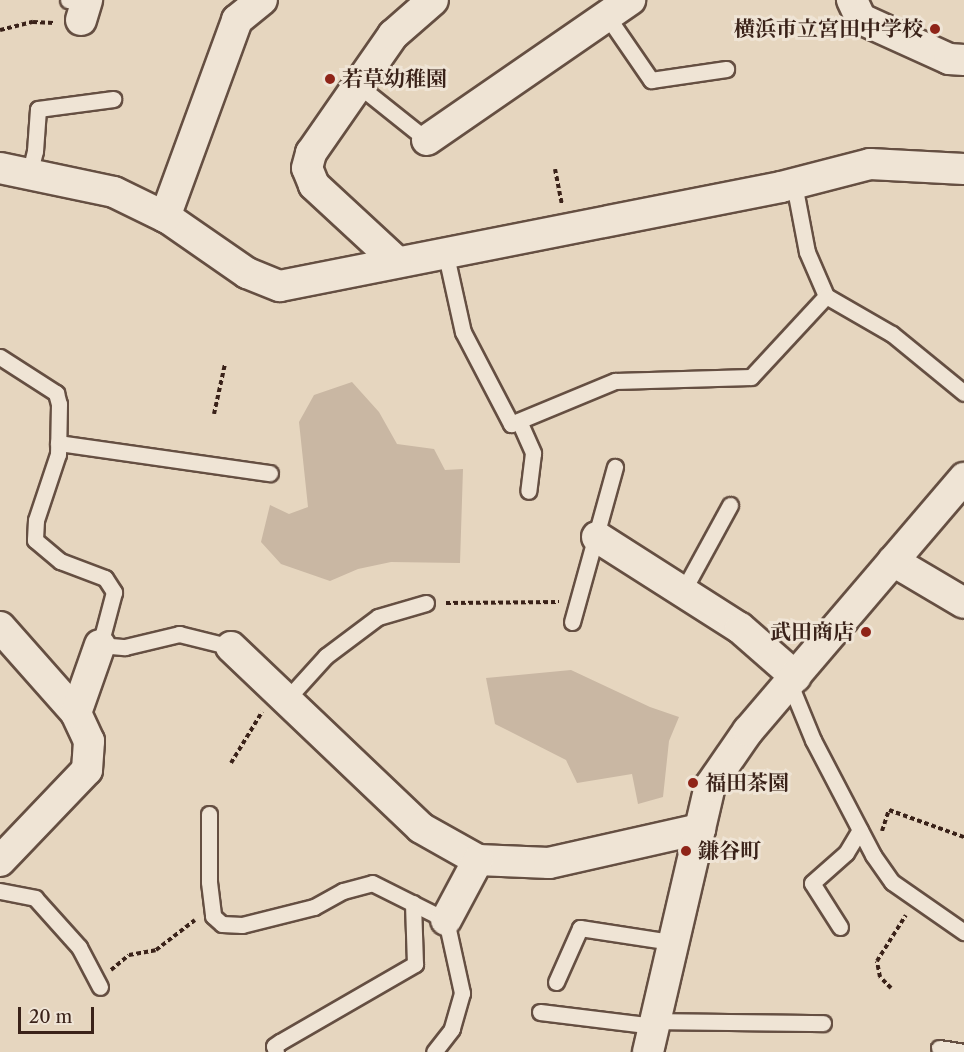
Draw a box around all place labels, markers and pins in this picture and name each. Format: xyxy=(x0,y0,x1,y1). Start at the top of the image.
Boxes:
place label: 横浜市立宮田中学校 xyxy=(734,16,923,42)
marker: 横浜市立宮田中学校 xyxy=(928,22,942,36)
place label: 若草幼稚園 xyxy=(342,66,447,92)
marker: 若草幼稚園 xyxy=(323,72,337,86)
place label: 武田商店 xyxy=(770,619,854,645)
marker: 武田商店 xyxy=(859,625,873,639)
place label: 福田茶園 xyxy=(705,770,789,796)
marker: 福田茶園 xyxy=(686,776,700,790)
place label: 鎌谷町 xyxy=(698,838,761,864)
marker: 鎌谷町 xyxy=(679,844,693,858)

